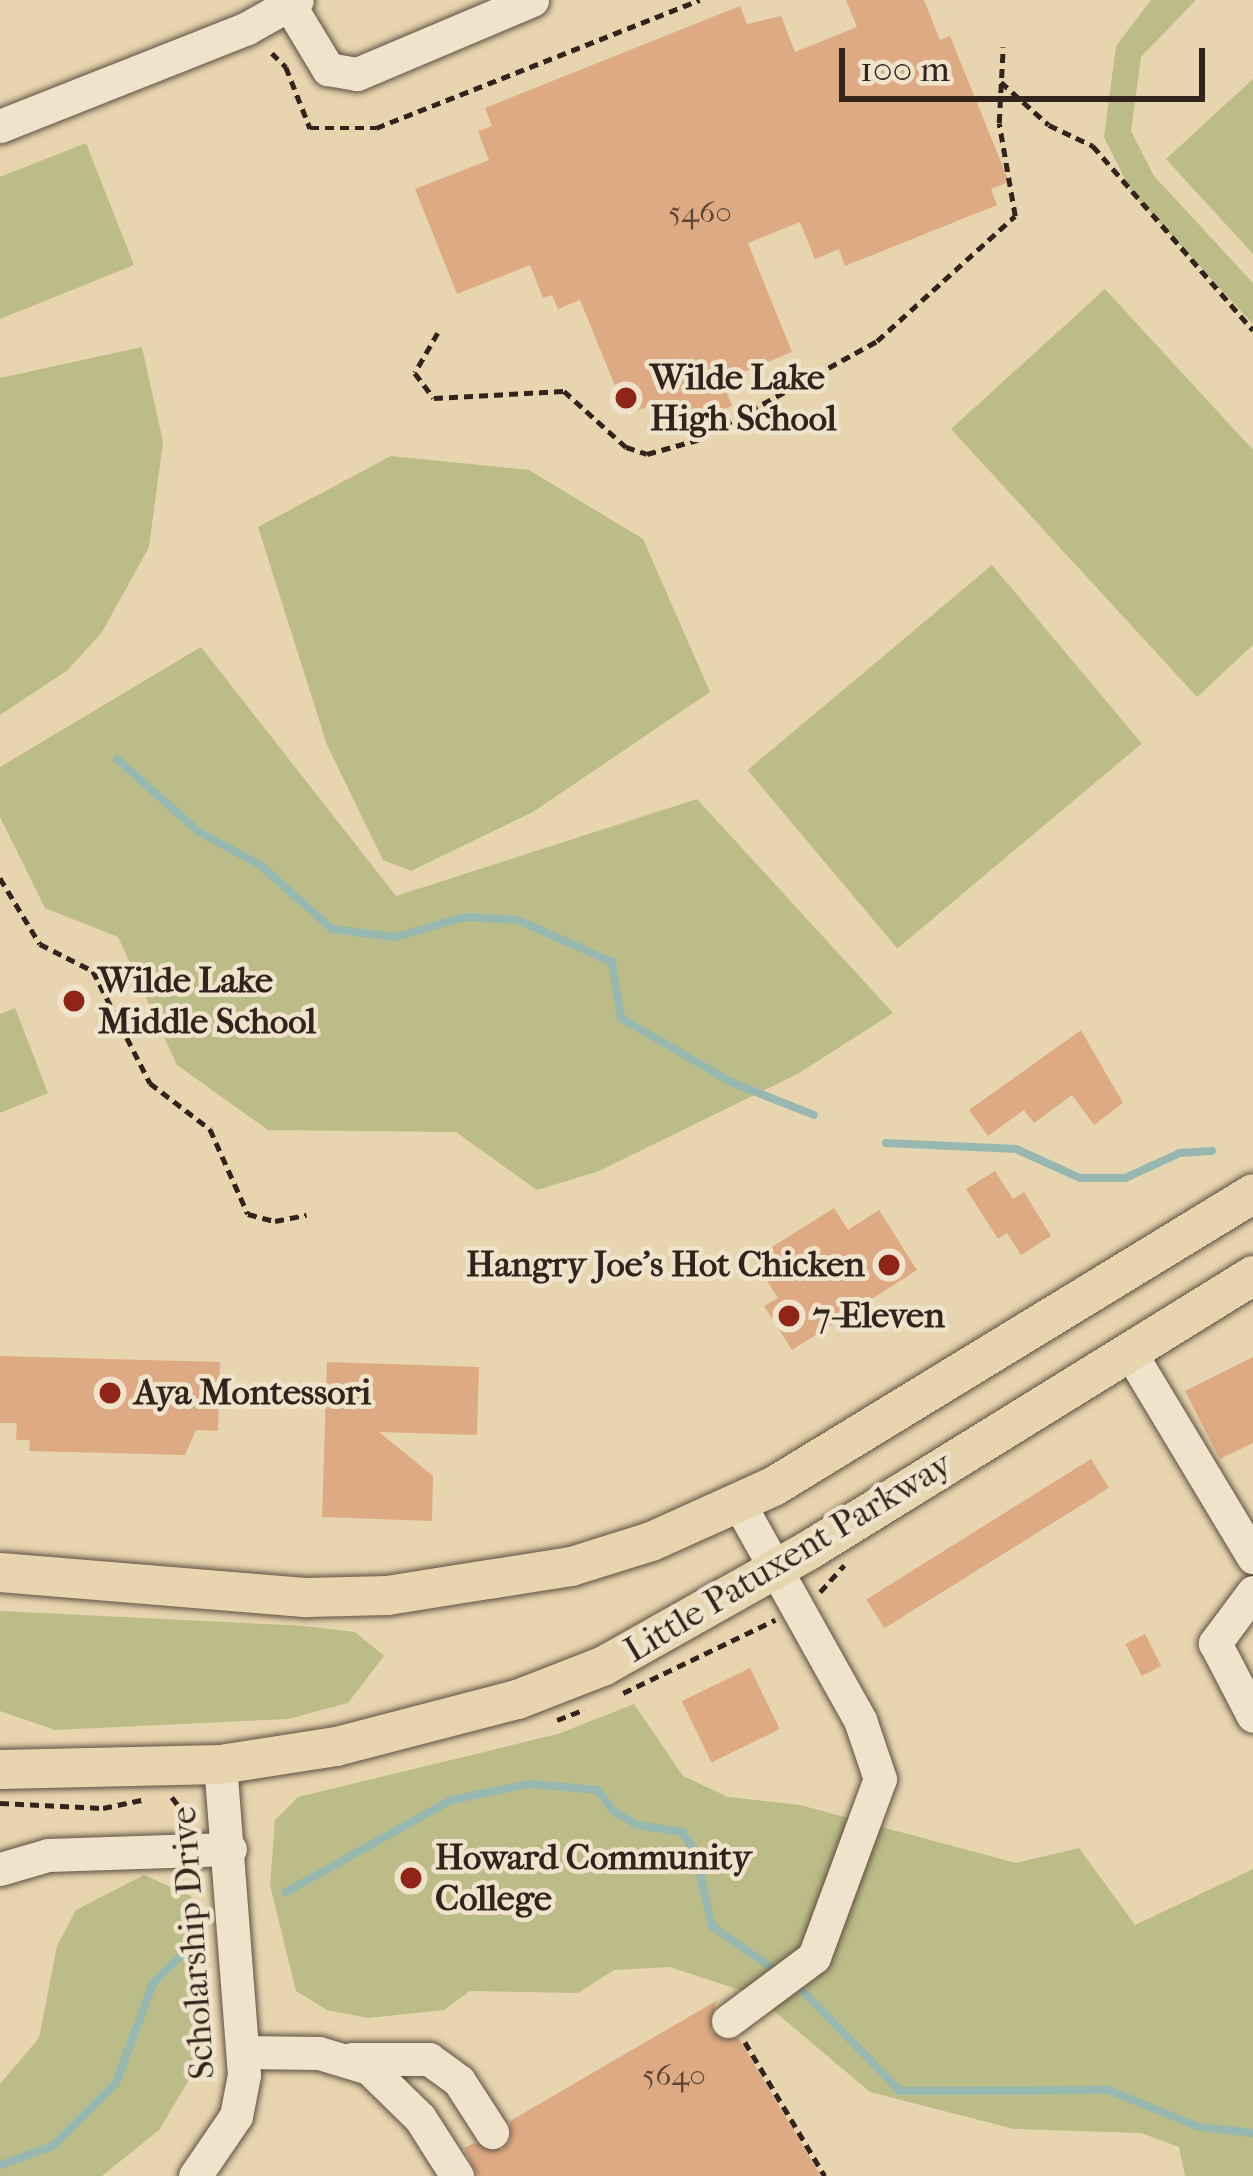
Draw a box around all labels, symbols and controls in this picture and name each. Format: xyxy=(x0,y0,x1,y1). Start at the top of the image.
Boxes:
scale bar xyxy=(845,24,1211,98)
text: 100 m xyxy=(860,48,950,90)
house number: 5460 xyxy=(668,195,732,231)
place label: Wilde Lake High School xyxy=(650,355,837,440)
marker: Wilde Lake High School xyxy=(613,385,639,411)
place label: Wilde Lake Middle School xyxy=(98,958,316,1043)
marker: Wilde Lake Middle School xyxy=(61,988,87,1014)
place label: Hangry Joe's Hot Chicken xyxy=(466,1243,865,1287)
marker: Hangry Joe's Hot Chicken xyxy=(876,1252,902,1278)
place label: 7-Eleven xyxy=(813,1294,945,1338)
marker: 7-Eleven xyxy=(776,1303,802,1329)
place label: Aya Montessori xyxy=(134,1371,371,1415)
marker: Aya Montessori xyxy=(97,1380,123,1406)
street label: Little Patuxent Parkway xyxy=(616,1442,960,1672)
street label: Scholarship Drive xyxy=(162,1805,224,2081)
place label: Howard Community College xyxy=(435,1835,751,1920)
marker: Howard Community College xyxy=(398,1865,424,1891)
house number: 5640 xyxy=(642,2058,706,2094)

